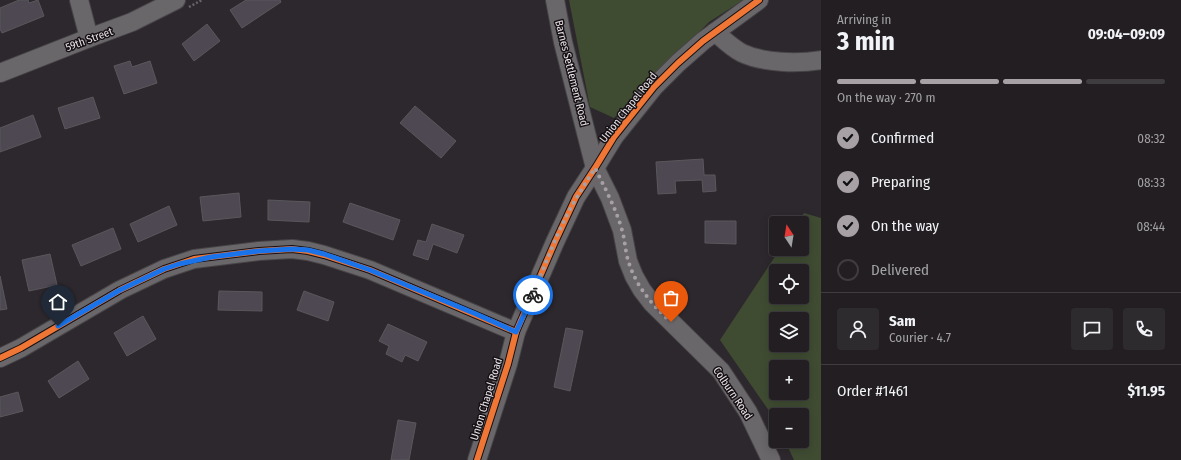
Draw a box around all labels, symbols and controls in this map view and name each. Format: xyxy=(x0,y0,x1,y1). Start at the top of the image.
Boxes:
text: Arriving in xyxy=(837,12,891,27)
street label: Barnes Settlement Road xyxy=(552,19,591,127)
street label: 59th Street xyxy=(64,25,115,54)
text: 09:04–09:09 xyxy=(1088,25,1165,43)
text: 3 min xyxy=(837,26,895,57)
street label: Union Chapel Road xyxy=(597,70,660,145)
text: On the way · 270 m xyxy=(837,90,935,105)
icon: check xyxy=(837,127,859,149)
text: Confirmed xyxy=(871,129,934,147)
text: 08:32 xyxy=(1137,131,1165,146)
icon: check xyxy=(837,171,859,193)
text: Preparing xyxy=(871,173,930,191)
text: 08:33 xyxy=(1137,175,1165,190)
icon: check xyxy=(837,215,859,237)
north arrow xyxy=(769,216,809,256)
map controls xyxy=(769,216,809,448)
text: On the way xyxy=(871,217,939,235)
text: 08:44 xyxy=(1136,219,1165,234)
text: Delivered xyxy=(871,261,929,279)
button: locate xyxy=(769,264,809,304)
courier xyxy=(513,275,553,315)
pin xyxy=(654,281,688,322)
icon: bike xyxy=(522,284,544,306)
pin xyxy=(41,285,75,326)
icon: bag xyxy=(660,287,682,309)
icon: home xyxy=(47,291,69,313)
button: person xyxy=(837,308,879,350)
button: chat xyxy=(1071,308,1113,350)
button: phone xyxy=(1123,308,1165,350)
button: layers xyxy=(769,312,809,352)
text: Sam xyxy=(889,312,916,330)
text: Courier · 4.7 xyxy=(889,330,951,345)
street label: Union Chapel Road xyxy=(468,356,505,442)
button: + xyxy=(769,360,809,400)
street label: Colburn Road xyxy=(710,364,755,422)
text: Order #1461 xyxy=(837,382,908,400)
text: $11.95 xyxy=(1127,382,1165,400)
button: − xyxy=(769,408,809,448)

